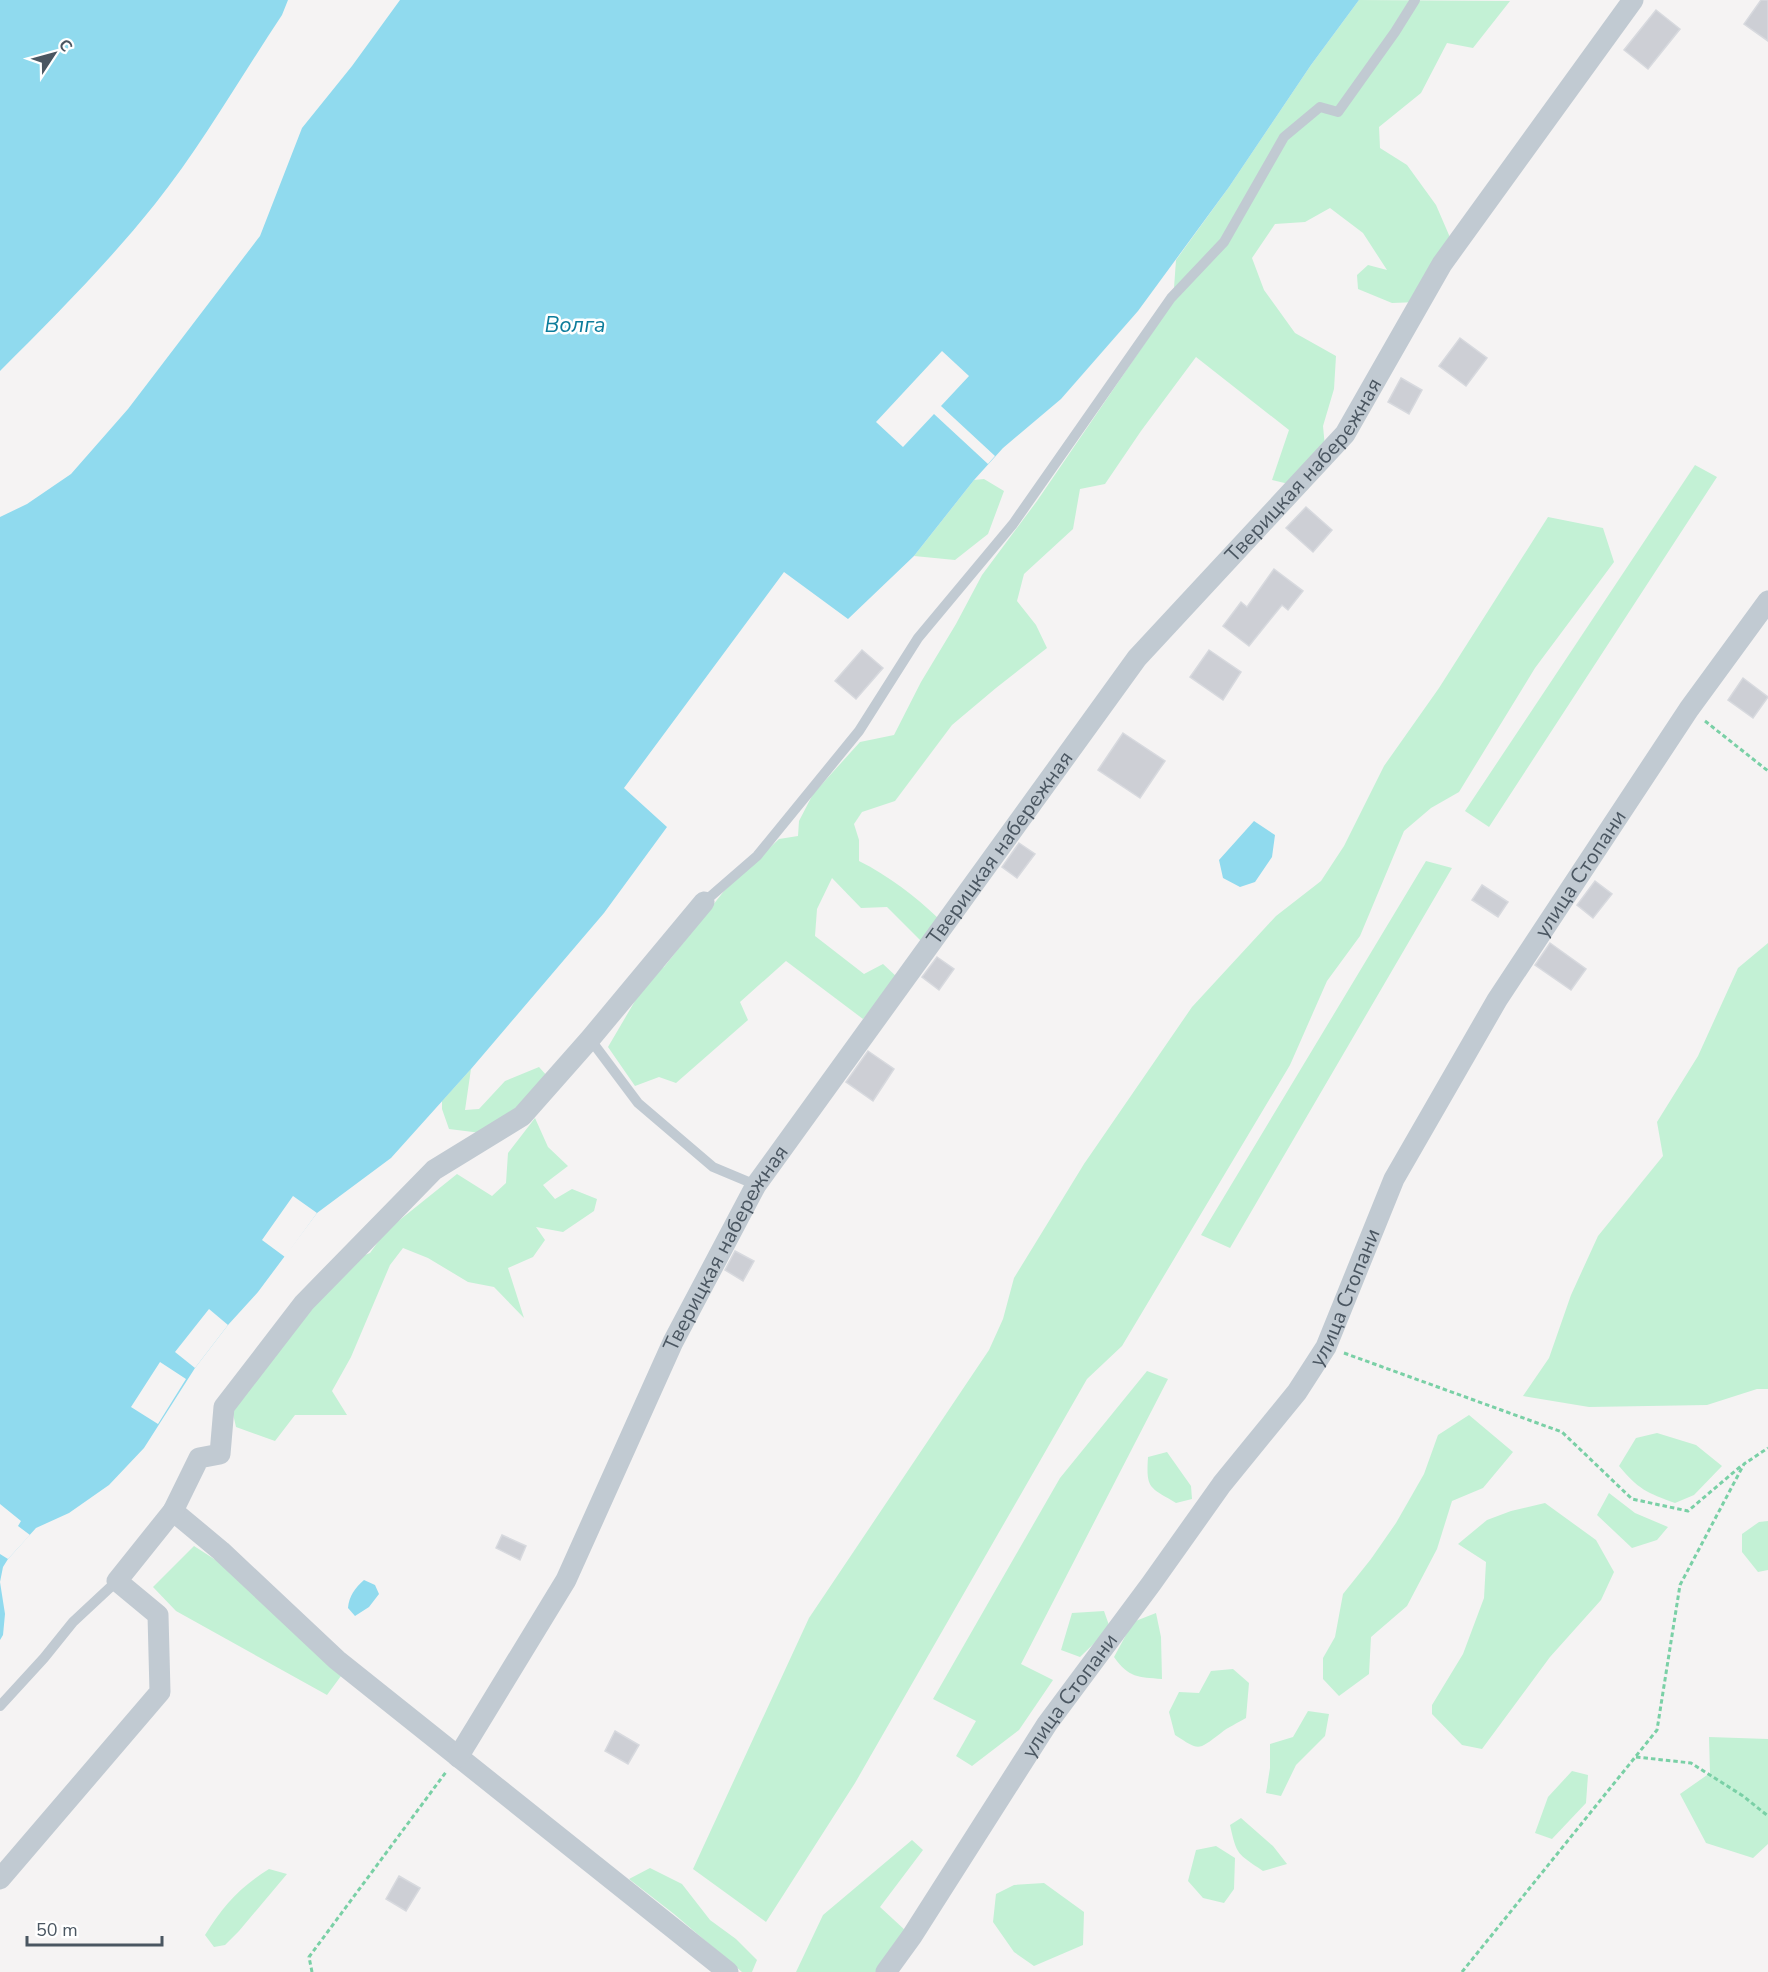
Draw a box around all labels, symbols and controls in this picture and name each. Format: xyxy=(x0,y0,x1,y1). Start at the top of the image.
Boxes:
north arrow xyxy=(24,24,84,84)
text: С xyxy=(53,35,77,57)
water label: Волга xyxy=(544,310,606,340)
street label: Тверицкая набережная xyxy=(1219,373,1388,568)
street label: Тверицкая набережная xyxy=(920,745,1079,950)
street label: улица Стопани xyxy=(1528,805,1633,943)
street label: Тверицкая набережная xyxy=(657,1139,795,1356)
street label: улица Стопани xyxy=(1303,1224,1387,1372)
street label: улица Стопани xyxy=(1015,1627,1124,1763)
scale bar xyxy=(27,1909,162,1947)
text: 50 m xyxy=(36,1918,78,1942)

